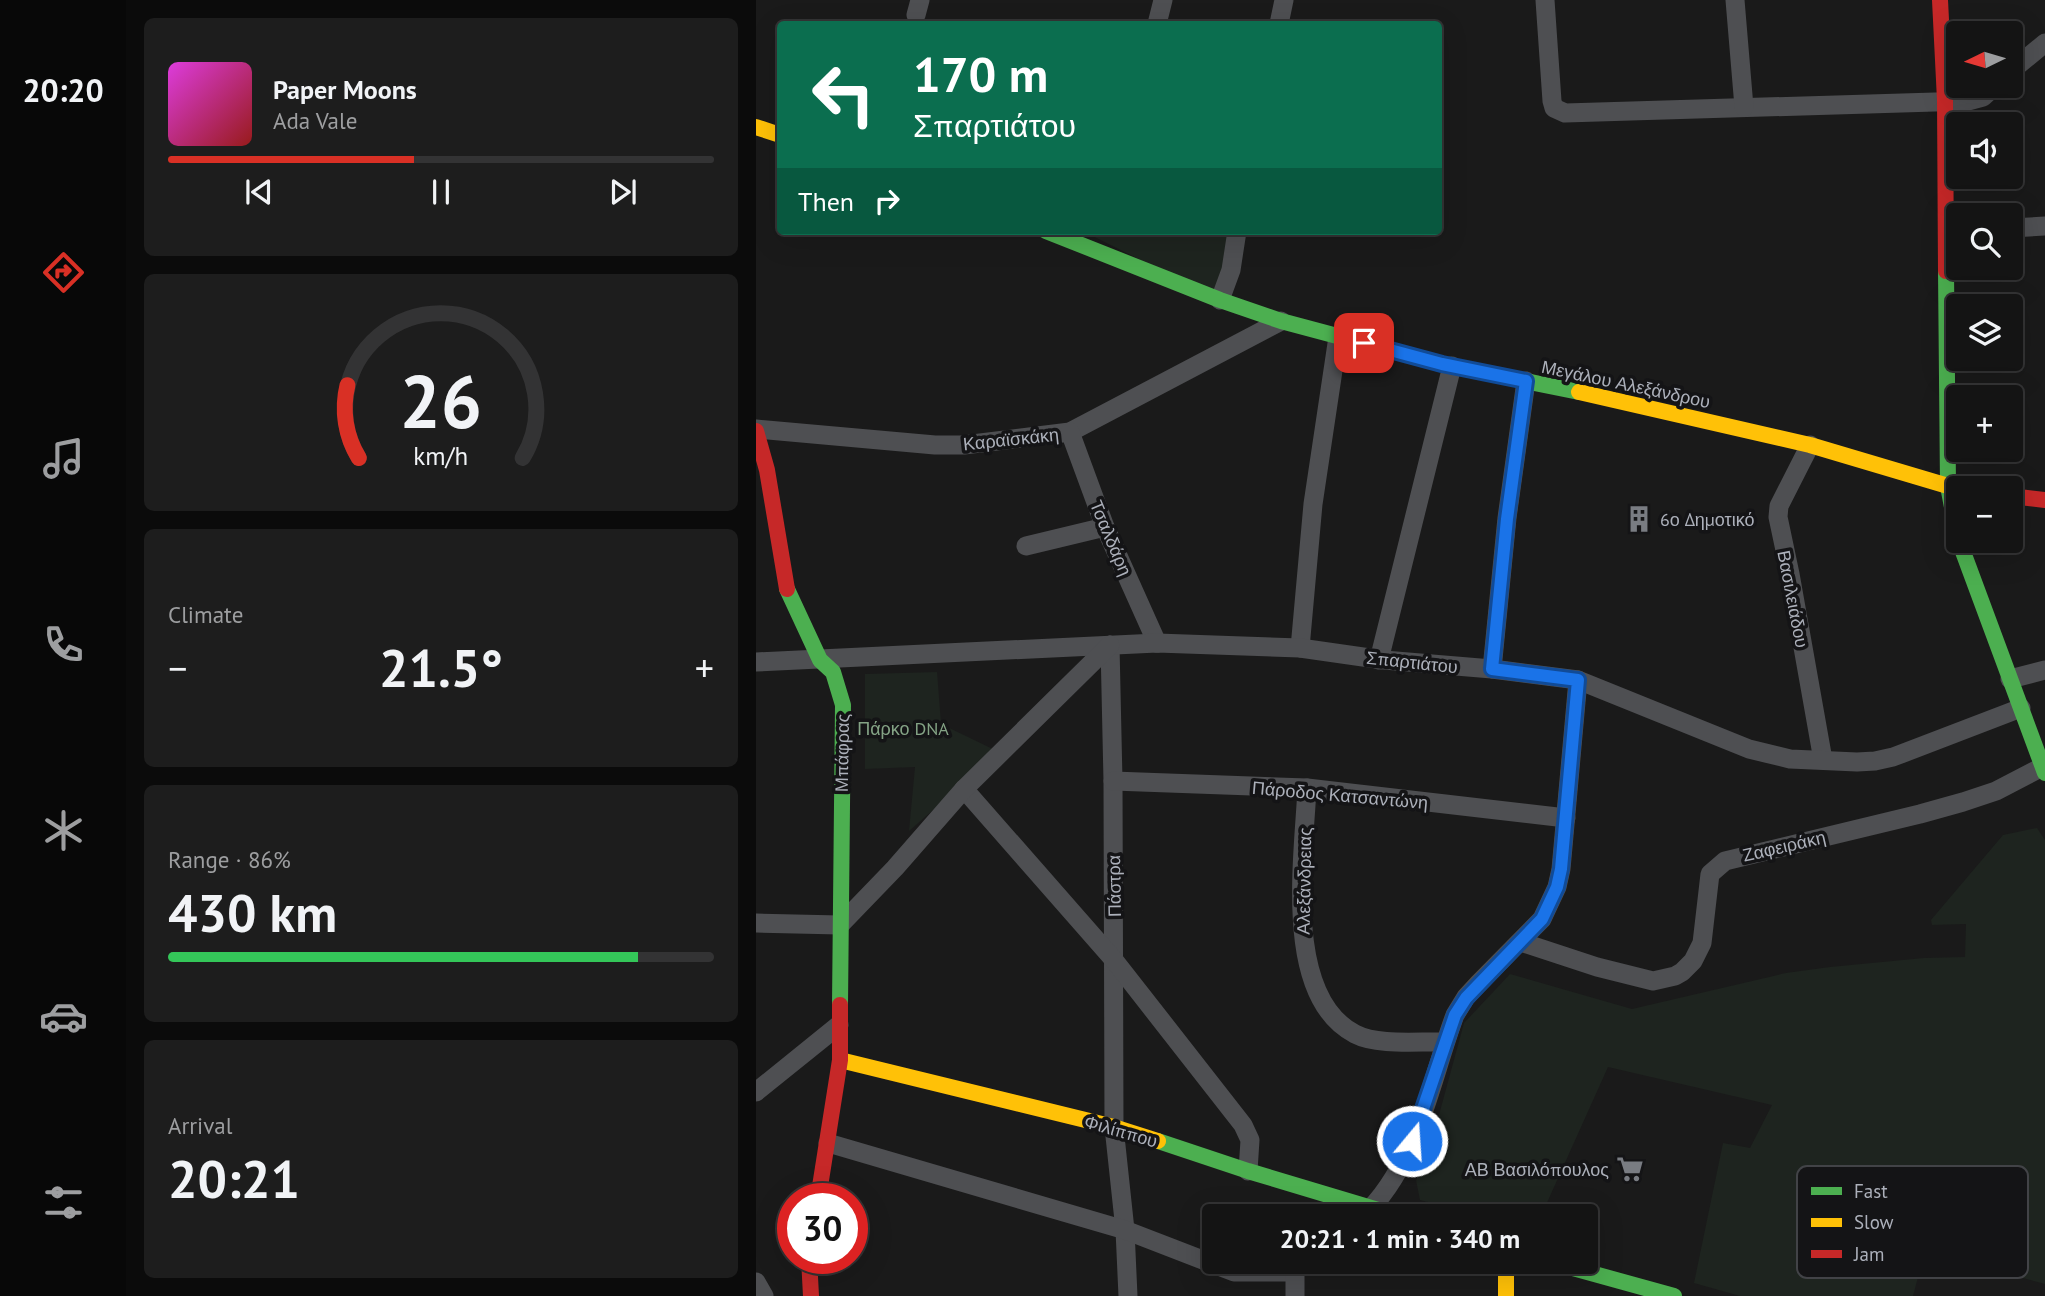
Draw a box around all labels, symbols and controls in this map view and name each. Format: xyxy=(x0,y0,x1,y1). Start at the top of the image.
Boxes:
north arrow xyxy=(1946,21,2023,98)
map controls xyxy=(1946,21,2023,553)
text: 170 m xyxy=(913,42,1048,106)
icon: left xyxy=(798,49,889,140)
text: 20:20 xyxy=(22,69,104,111)
text: Paper Moons xyxy=(273,73,417,106)
text: Σπαρτιάτου xyxy=(913,104,1076,146)
text: Ada Vale xyxy=(273,106,357,135)
button: sound xyxy=(1946,112,2023,189)
icon: previous xyxy=(240,173,278,211)
icon: pause xyxy=(422,173,460,211)
icon: next xyxy=(604,173,642,211)
icon: right xyxy=(868,182,906,220)
text: Then xyxy=(798,185,854,218)
button: search xyxy=(1946,203,2023,280)
icon: directions xyxy=(39,248,88,297)
button: layers xyxy=(1946,294,2023,371)
pin xyxy=(1334,313,1394,373)
icon: arrive xyxy=(1345,324,1383,362)
text: 26 xyxy=(400,355,482,449)
street label: Μεγάλου Αλεξάνδρου xyxy=(1540,355,1712,413)
button: + xyxy=(1946,385,2023,462)
street label: Καραϊσκάκη xyxy=(962,423,1060,455)
icon: music xyxy=(39,434,88,483)
text: km/h xyxy=(414,440,468,472)
button: − xyxy=(1946,476,2023,553)
street label: Τσαλδάρη xyxy=(1085,497,1137,579)
building icon: 6ο Δημοτικό xyxy=(1624,504,1654,534)
place label: 6ο Δημοτικό xyxy=(1660,508,1754,531)
street label: Βασιλειάδου xyxy=(1772,548,1814,650)
text: Climate xyxy=(168,600,243,629)
icon: phone xyxy=(39,620,88,669)
text: 21.5° xyxy=(379,634,503,701)
text: − xyxy=(168,643,187,692)
text: + xyxy=(695,643,714,692)
street label: Σπαρτιάτου xyxy=(1365,646,1459,678)
street label: Μπάφρας xyxy=(830,713,854,792)
park label: Πάρκο DNA xyxy=(857,717,949,740)
street label: Πάροδος Κατσαντώνη xyxy=(1251,776,1429,814)
icon: climate xyxy=(39,806,88,855)
street label: Ζαφειράκη xyxy=(1740,825,1828,867)
street label: Αλεξάνδρειας xyxy=(1292,827,1316,935)
text: Range · 86% xyxy=(168,845,291,874)
street label: Πάστρα xyxy=(1102,855,1126,917)
text: 430 km xyxy=(168,879,337,946)
icon: car xyxy=(39,992,88,1041)
position arrow xyxy=(1375,1104,1449,1178)
street label: Φιλίππου xyxy=(1082,1110,1160,1152)
text: Arrival xyxy=(168,1111,232,1140)
text: 20:21 xyxy=(168,1145,300,1212)
supermarket icon: ΑΒ Βασιλόπουλος xyxy=(1615,1154,1645,1184)
place label: ΑΒ Βασιλόπουλος xyxy=(1465,1158,1609,1181)
legend xyxy=(1797,1166,2028,1278)
icon: filters xyxy=(39,1178,88,1227)
text: Fast xyxy=(1854,1179,1888,1203)
speed limit sign: 30 xyxy=(777,1183,868,1274)
text: Slow xyxy=(1854,1210,1894,1234)
text: 20:21 · 1 min · 340 m xyxy=(1280,1222,1520,1255)
text: Jam xyxy=(1853,1242,1884,1266)

